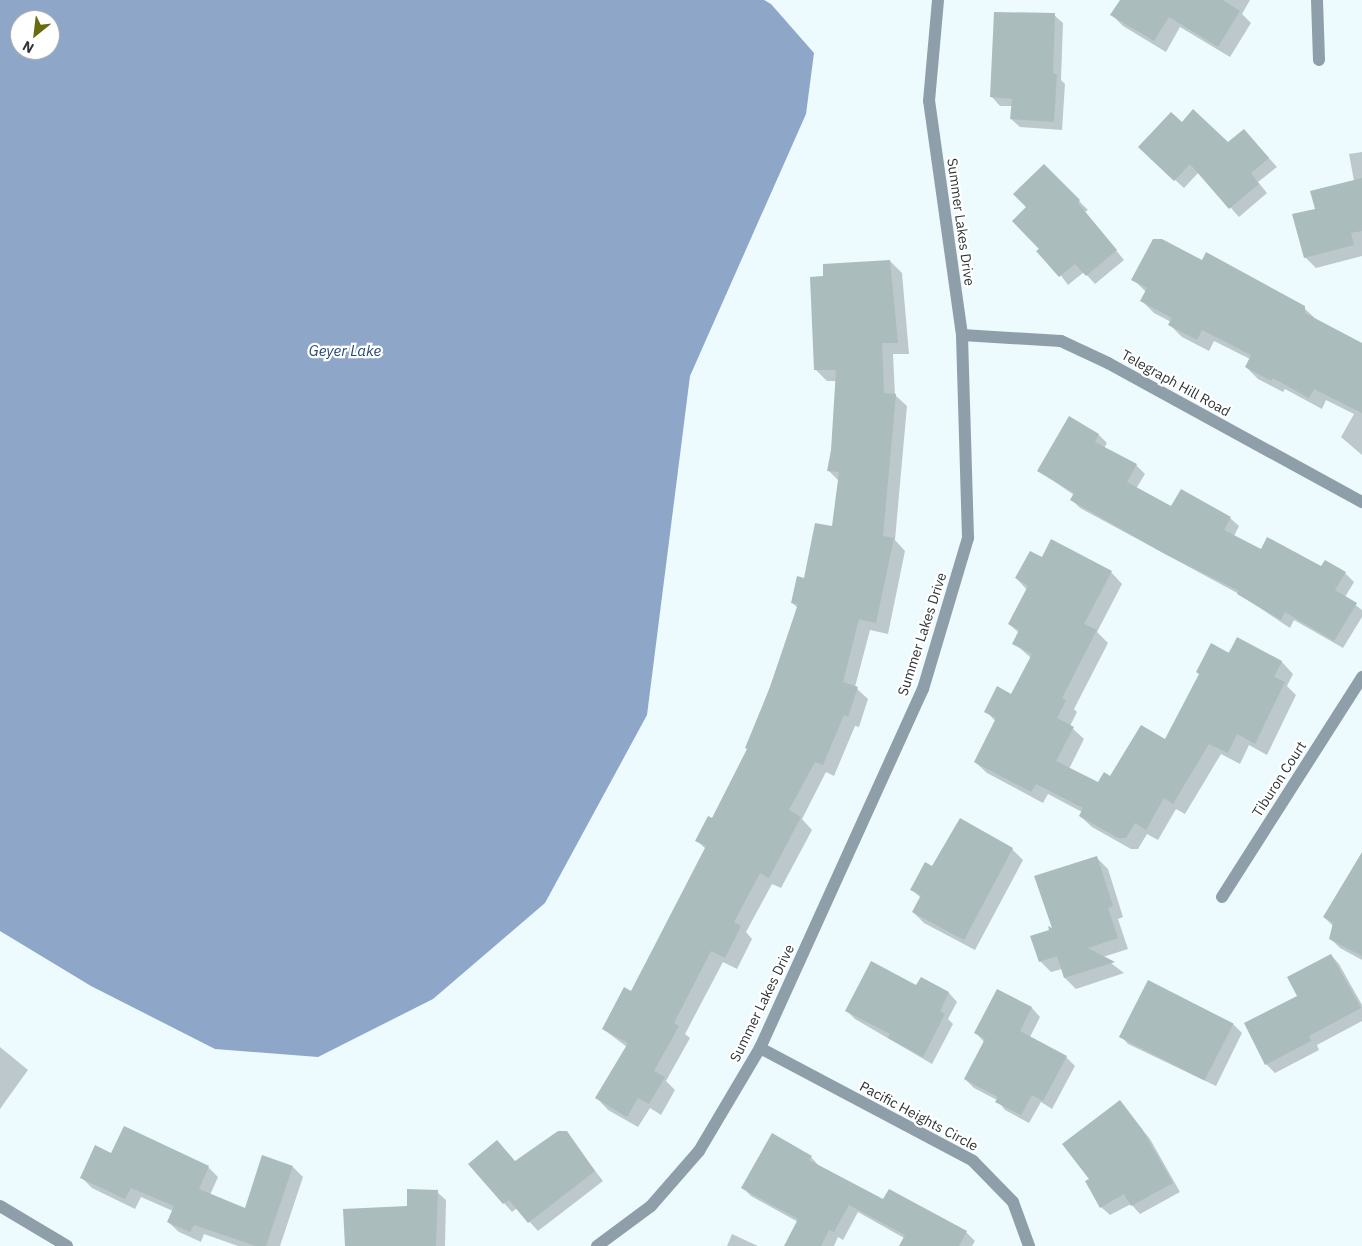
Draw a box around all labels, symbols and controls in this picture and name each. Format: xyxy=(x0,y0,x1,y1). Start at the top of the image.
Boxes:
north arrow xyxy=(10,10,60,60)
text: N xyxy=(19,37,37,58)
street label: Summer Lakes Drive xyxy=(944,157,978,287)
water label: Geyer Lake xyxy=(309,342,381,360)
street label: Telegraph Hill Road xyxy=(1119,346,1233,420)
street label: Summer Lakes Drive xyxy=(894,570,950,698)
street label: Tiburon Court xyxy=(1248,738,1310,820)
street label: Summer Lakes Drive xyxy=(726,942,798,1064)
street label: Pacific Heights Circle xyxy=(857,1078,981,1154)

